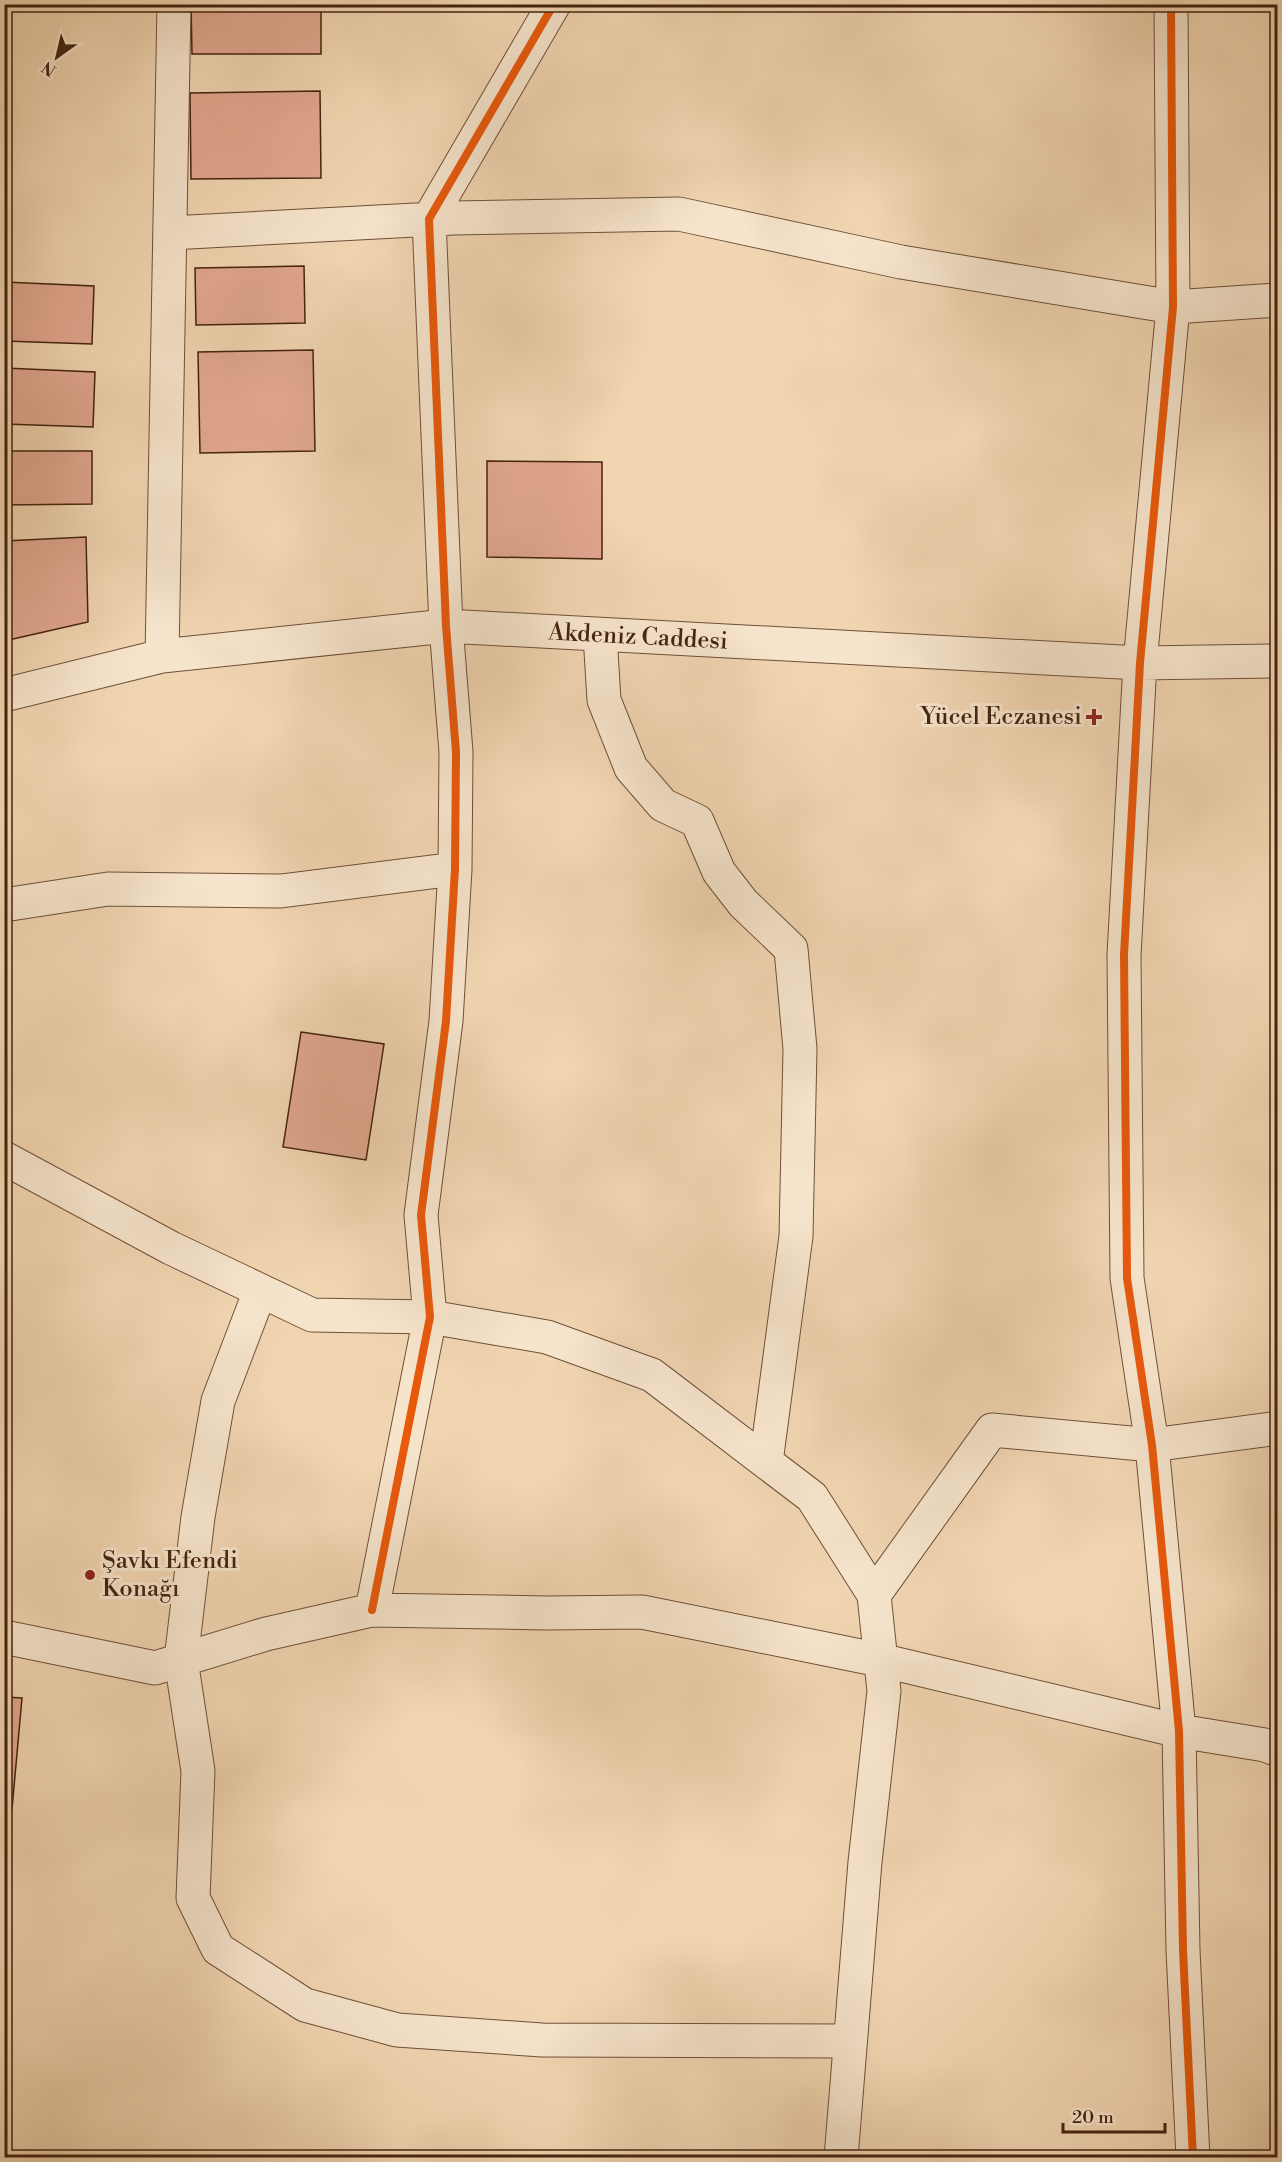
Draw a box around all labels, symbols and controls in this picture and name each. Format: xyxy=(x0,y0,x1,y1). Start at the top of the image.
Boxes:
north arrow xyxy=(27,27,87,87)
text: N xyxy=(38,57,60,80)
street label: Akdeniz Caddesi xyxy=(546,617,729,657)
place label: Yücel Eczanesi xyxy=(919,702,1082,732)
marker: Yücel Eczanesi xyxy=(1087,710,1101,724)
place label: Şavkı Efendi Konağı xyxy=(102,1546,238,1604)
marker: Şavkı Efendi Konağı xyxy=(83,1568,97,1582)
scale bar xyxy=(1063,2096,1165,2134)
text: 20 m xyxy=(1072,2106,1114,2129)

